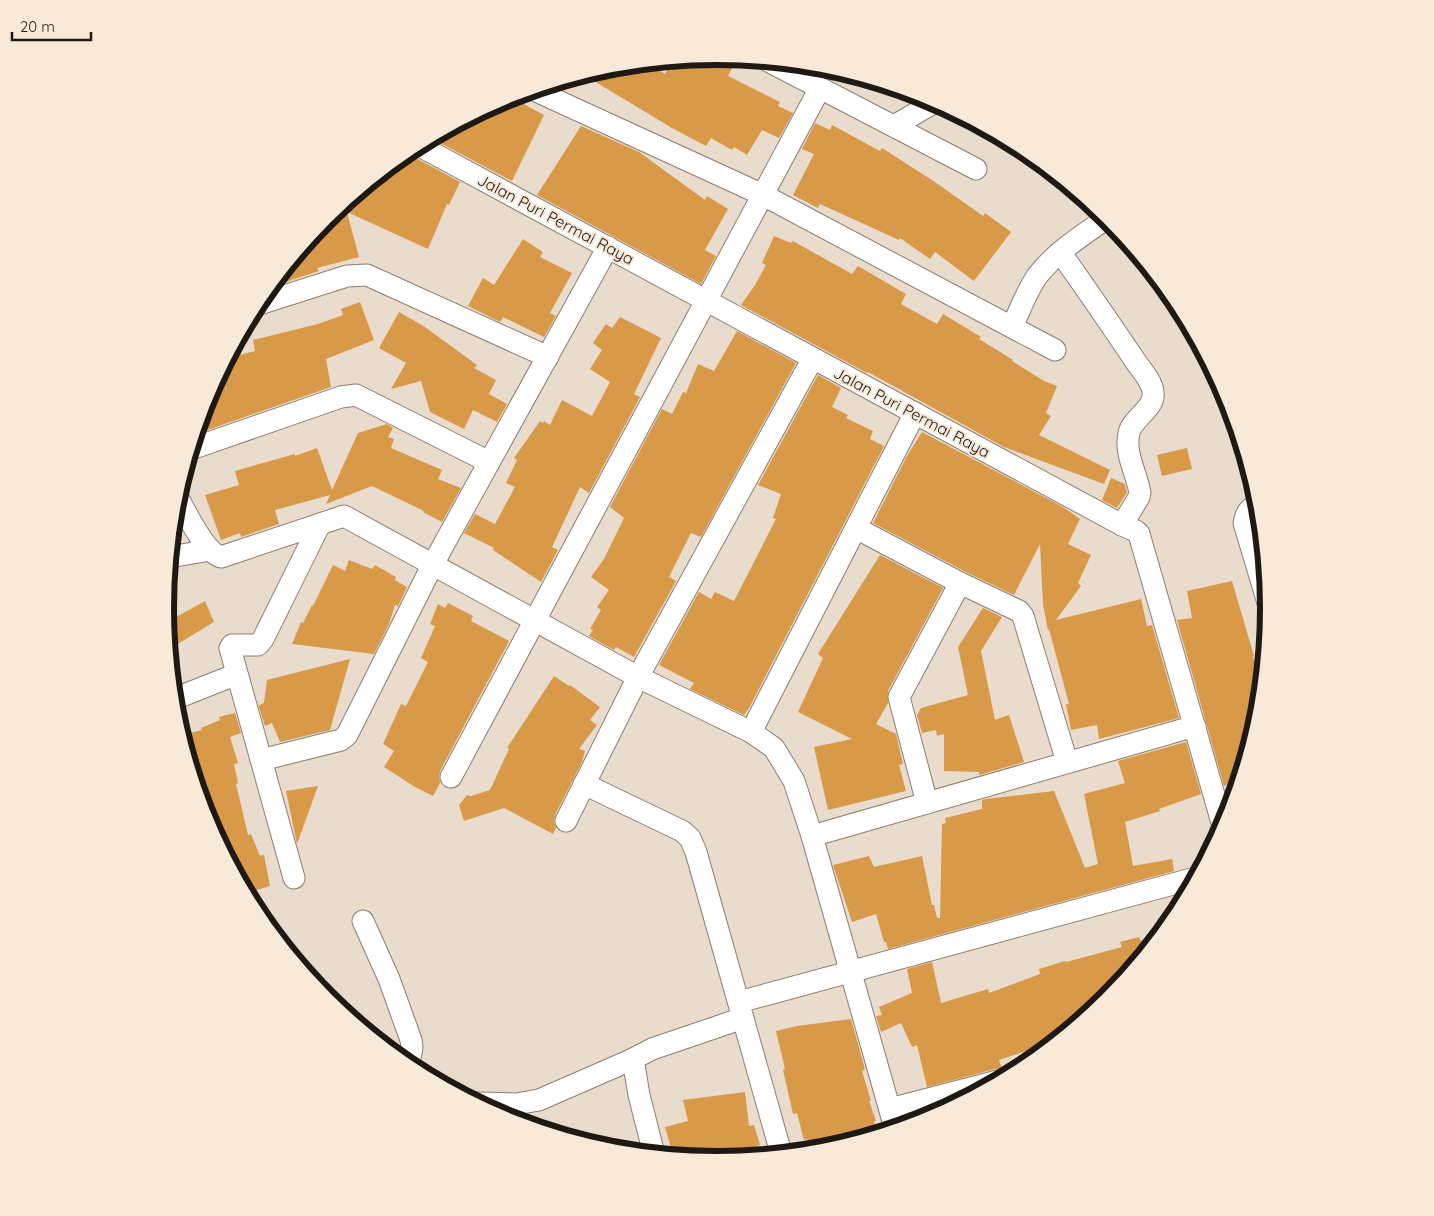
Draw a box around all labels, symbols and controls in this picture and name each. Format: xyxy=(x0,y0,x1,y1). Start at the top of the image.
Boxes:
scale bar xyxy=(12,10,91,42)
text: 20 m xyxy=(20,17,55,36)
street label: Jalan Puri Permai Raya xyxy=(474,169,638,269)
street label: Jalan Puri Permai Raya xyxy=(830,362,994,462)

